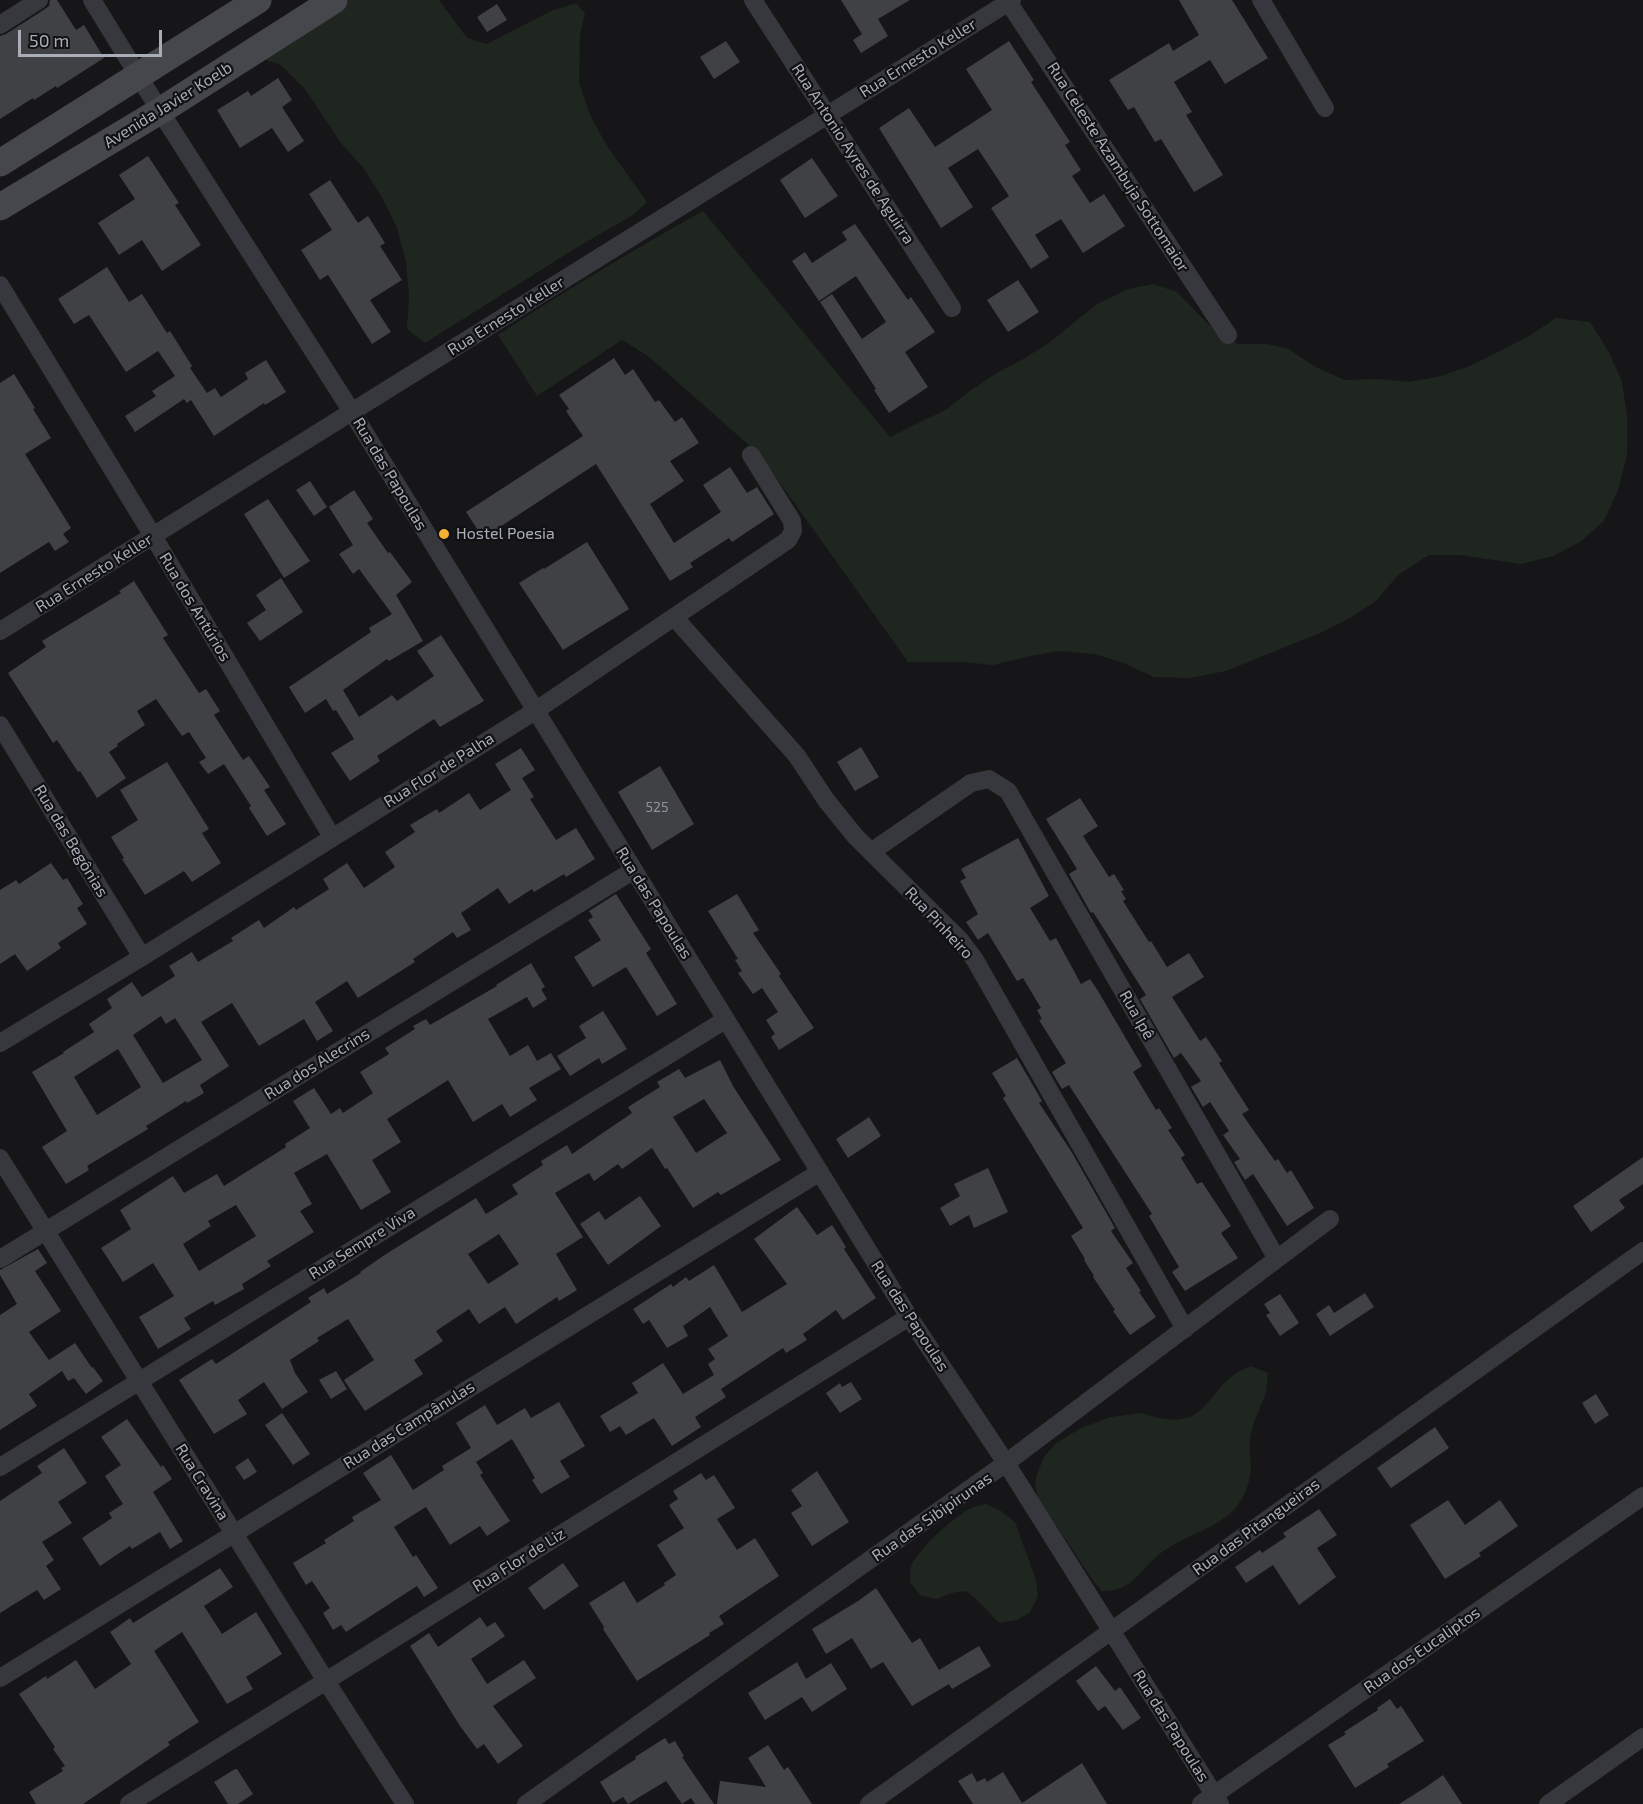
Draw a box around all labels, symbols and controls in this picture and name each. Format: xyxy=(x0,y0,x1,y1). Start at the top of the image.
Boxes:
street label: Rua Ernesto Keller xyxy=(856,14,980,102)
scale bar xyxy=(21,18,165,56)
text: 50 m xyxy=(29,29,69,51)
street label: Avenida Javier Koelb xyxy=(100,58,236,152)
street label: Rua Celeste Azambuja Sottomaior xyxy=(1043,59,1193,275)
street label: Rua Antonio Ayres de Aguirra xyxy=(787,60,919,248)
street label: Rua Ernesto Keller xyxy=(444,272,568,360)
street label: Rua das Papoulas xyxy=(349,414,431,534)
place label: Hostel Poesia xyxy=(456,524,555,544)
marker: Hostel Poesia xyxy=(437,527,451,541)
street label: Rua Ernesto Keller xyxy=(32,529,156,617)
street label: Rua dos Antúrios xyxy=(155,549,235,665)
street label: Rua Flor de Palha xyxy=(380,728,498,812)
street label: Rua das Begônias xyxy=(30,781,112,901)
house number: 525 xyxy=(646,799,668,815)
street label: Rua das Papoulas xyxy=(612,844,696,962)
street label: Rua Pinheiro xyxy=(901,883,977,963)
street label: Rua Ipê xyxy=(1115,987,1159,1043)
street label: Rua dos Alecrins xyxy=(261,1024,373,1104)
street label: Rua Sempre Viva xyxy=(305,1203,419,1283)
street label: Rua das Papoulas xyxy=(867,1257,953,1375)
street label: Rua das Campânulas xyxy=(340,1377,478,1473)
street label: Rua Cravina xyxy=(171,1440,233,1524)
street label: Rua das Sibipirunas xyxy=(868,1468,996,1566)
street label: Rua das Pitangueiras xyxy=(1189,1474,1323,1580)
street label: Rua Flor de Liz xyxy=(469,1524,569,1596)
street label: Rua dos Eucaliptos xyxy=(1360,1603,1484,1697)
street label: Rua das Papoulas xyxy=(1129,1667,1213,1785)

